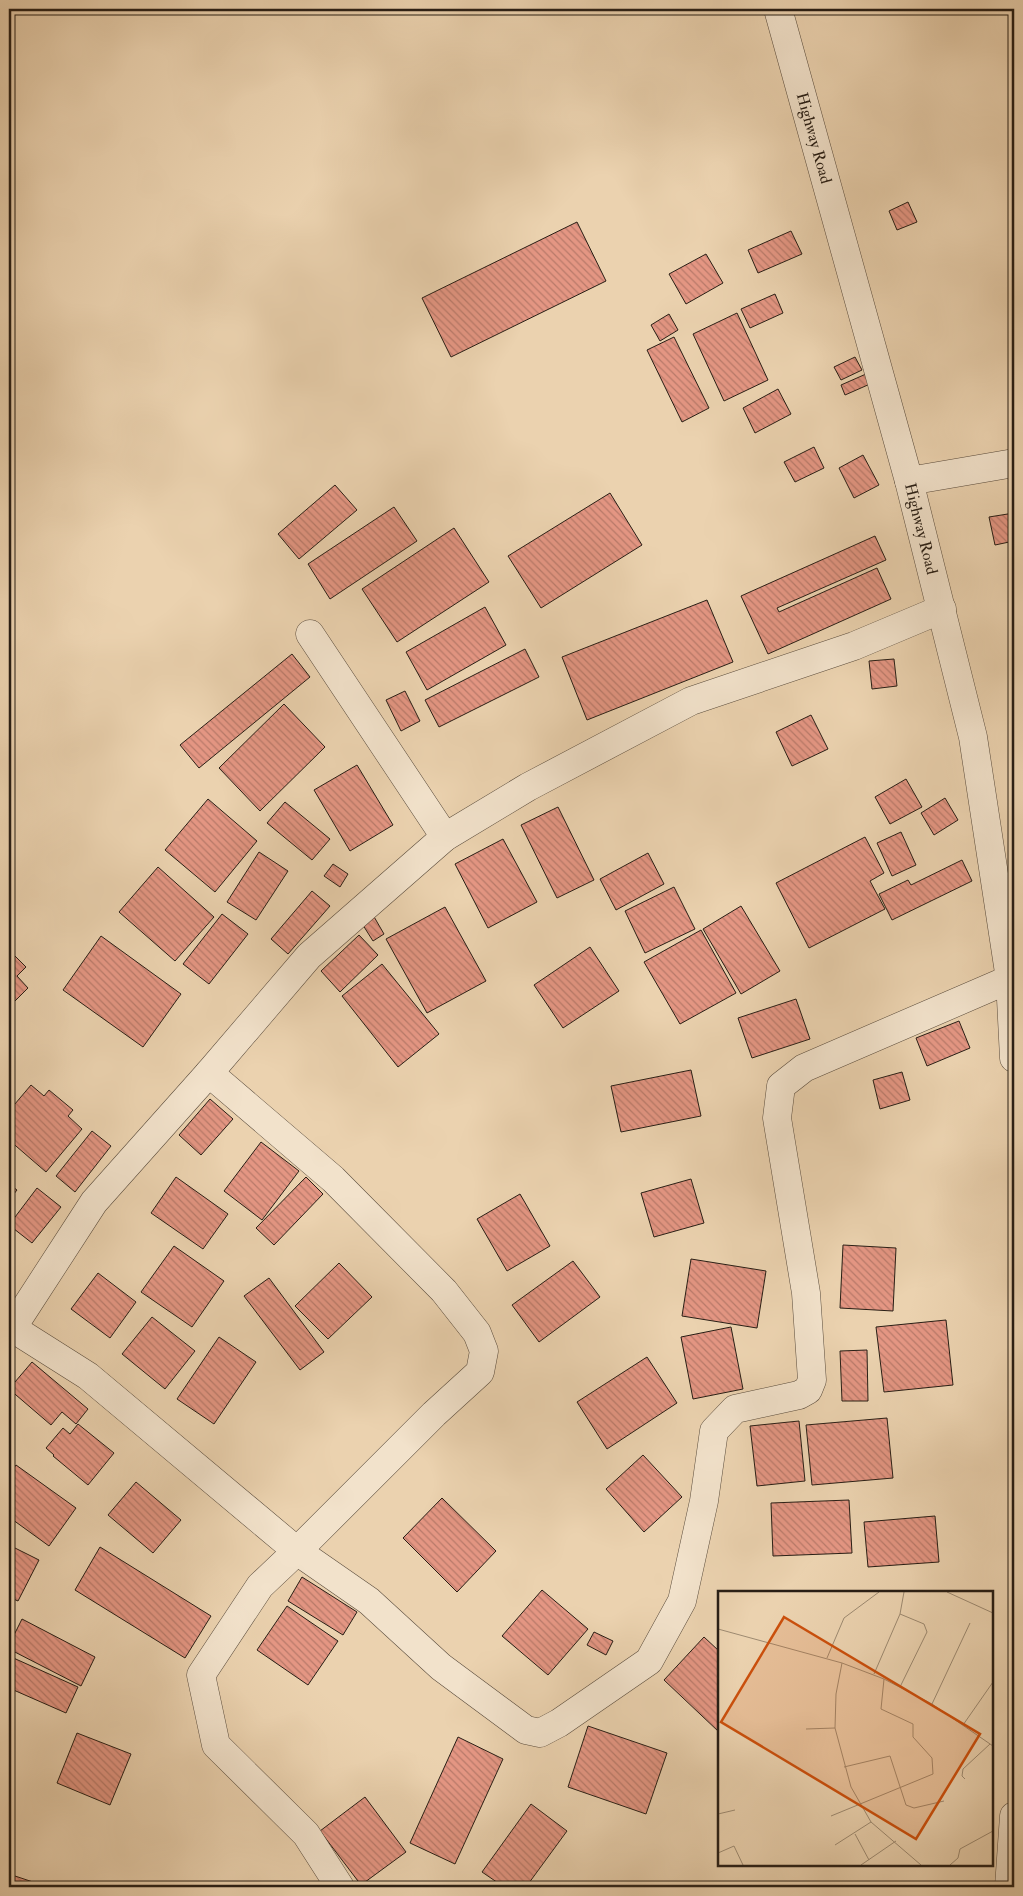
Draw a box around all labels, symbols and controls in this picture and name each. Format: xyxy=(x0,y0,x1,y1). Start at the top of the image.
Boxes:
street label: Highway Road xyxy=(792,90,836,186)
street label: Highway Road xyxy=(900,481,942,577)
inset map xyxy=(718,1591,993,1866)

